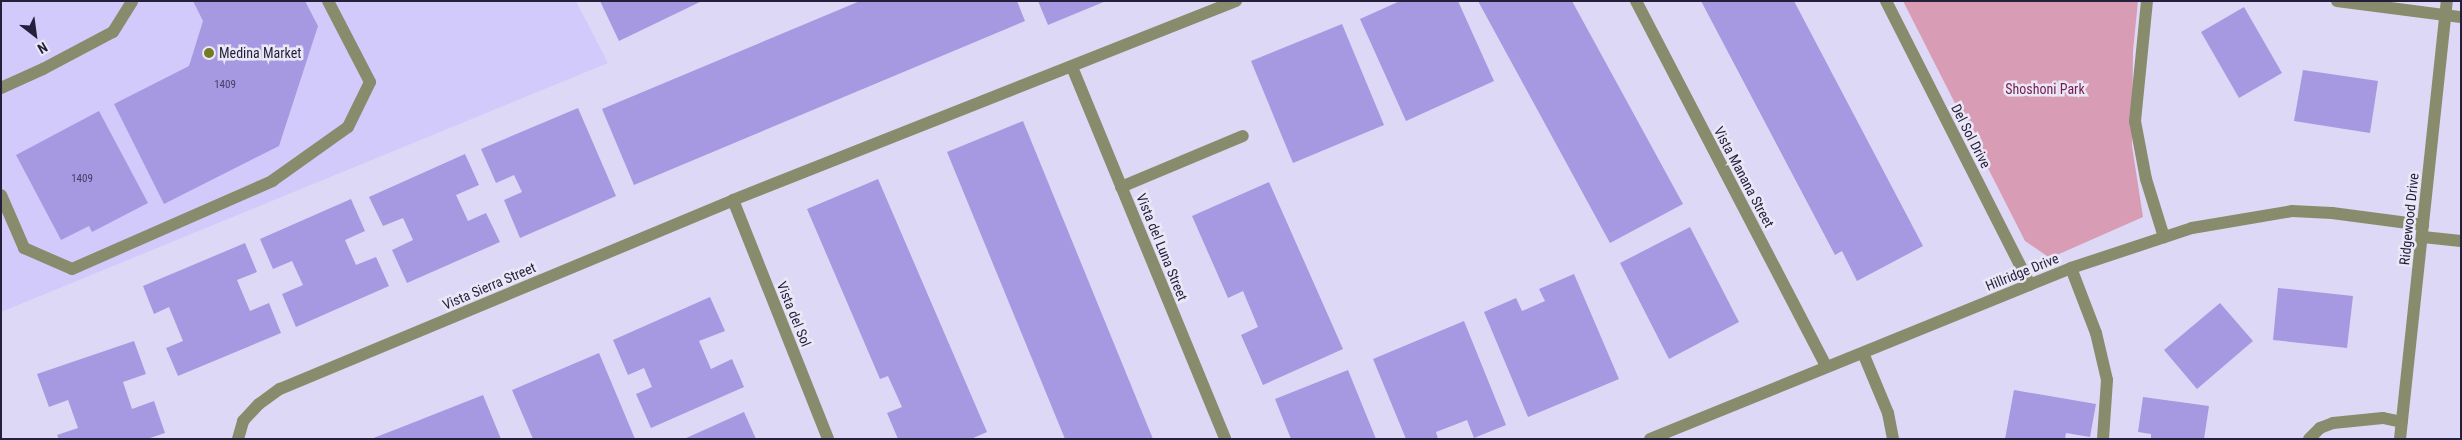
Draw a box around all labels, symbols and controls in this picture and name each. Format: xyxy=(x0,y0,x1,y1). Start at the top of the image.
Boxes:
north arrow xyxy=(10,10,60,60)
text: N xyxy=(35,39,50,57)
place label: Medina Market xyxy=(219,45,301,61)
marker: Medina Market xyxy=(203,47,215,59)
house number: 1409 xyxy=(214,78,236,92)
park label: Shoshoni Park xyxy=(2005,81,2085,97)
street label: Del Sol Drive xyxy=(1948,101,1994,171)
street label: Vista Manana Street xyxy=(1710,124,1778,230)
house number: 1409 xyxy=(71,172,93,186)
street label: Ridgewood Drive xyxy=(2396,172,2422,266)
street label: Vista del Luna Street xyxy=(1133,191,1191,303)
street label: Hillridge Drive xyxy=(1983,250,2061,294)
street label: Vista Sierra Street xyxy=(440,259,538,313)
street label: Vista del Sol xyxy=(773,279,815,349)

